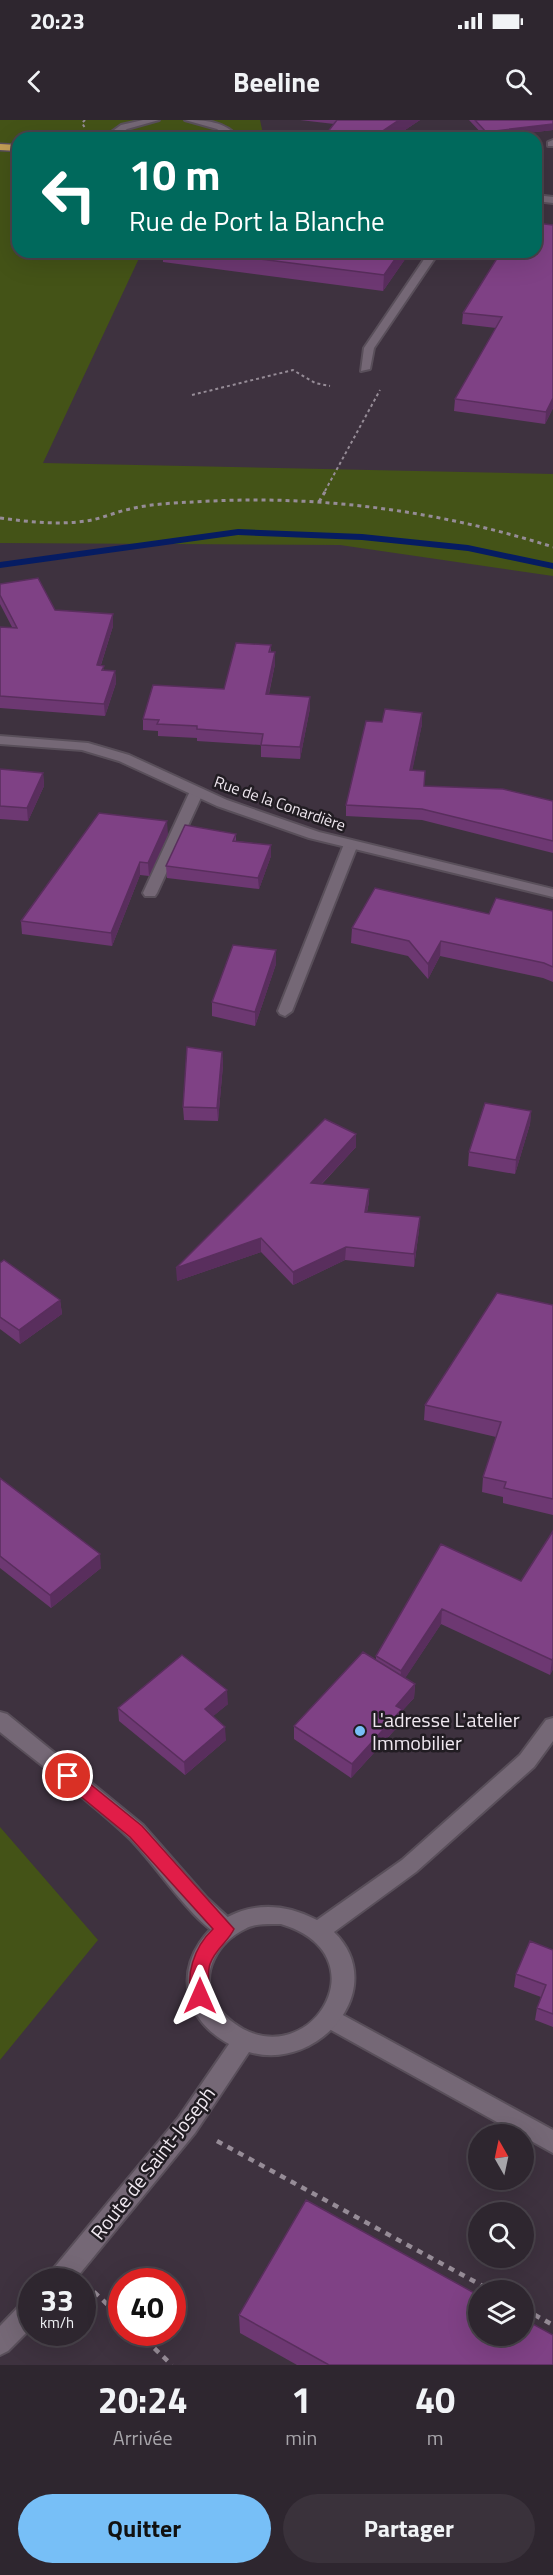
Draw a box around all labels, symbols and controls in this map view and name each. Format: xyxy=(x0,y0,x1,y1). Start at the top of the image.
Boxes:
text: 20:23 xyxy=(30,4,85,38)
text: Beeline xyxy=(233,61,320,102)
icon: back xyxy=(18,65,51,98)
icon: search xyxy=(502,65,535,98)
text: 10 m xyxy=(129,142,221,206)
icon: left xyxy=(30,156,108,234)
text: Rue de Port la Blanche xyxy=(129,200,385,241)
street label: Rue de la Conardière xyxy=(211,769,349,837)
place label: L'adresse L'atelier Immobilier xyxy=(372,1704,520,1758)
marker: L'adresse L'atelier Immobilier xyxy=(353,1724,367,1738)
pin xyxy=(42,1750,93,1801)
icon: arrive xyxy=(51,1759,84,1792)
position arrow xyxy=(168,1964,232,2028)
street label: Route de Saint-Joseph xyxy=(83,2079,223,2246)
north arrow xyxy=(468,2124,534,2190)
map controls xyxy=(468,2124,534,2346)
button: search xyxy=(468,2202,534,2268)
speed limit sign: 40 xyxy=(108,2268,186,2346)
text: 33 xyxy=(40,2277,74,2323)
button: layers xyxy=(468,2280,534,2346)
text: km/h xyxy=(40,2311,74,2334)
text: 20:24 xyxy=(98,2372,188,2427)
text: 1 xyxy=(291,2372,311,2427)
text: 40 xyxy=(415,2372,455,2427)
text: Arrivée xyxy=(113,2422,173,2453)
text: min xyxy=(285,2422,317,2453)
text: m xyxy=(427,2422,443,2453)
button: Quitter xyxy=(18,2494,271,2563)
button: Partager xyxy=(283,2494,535,2563)

